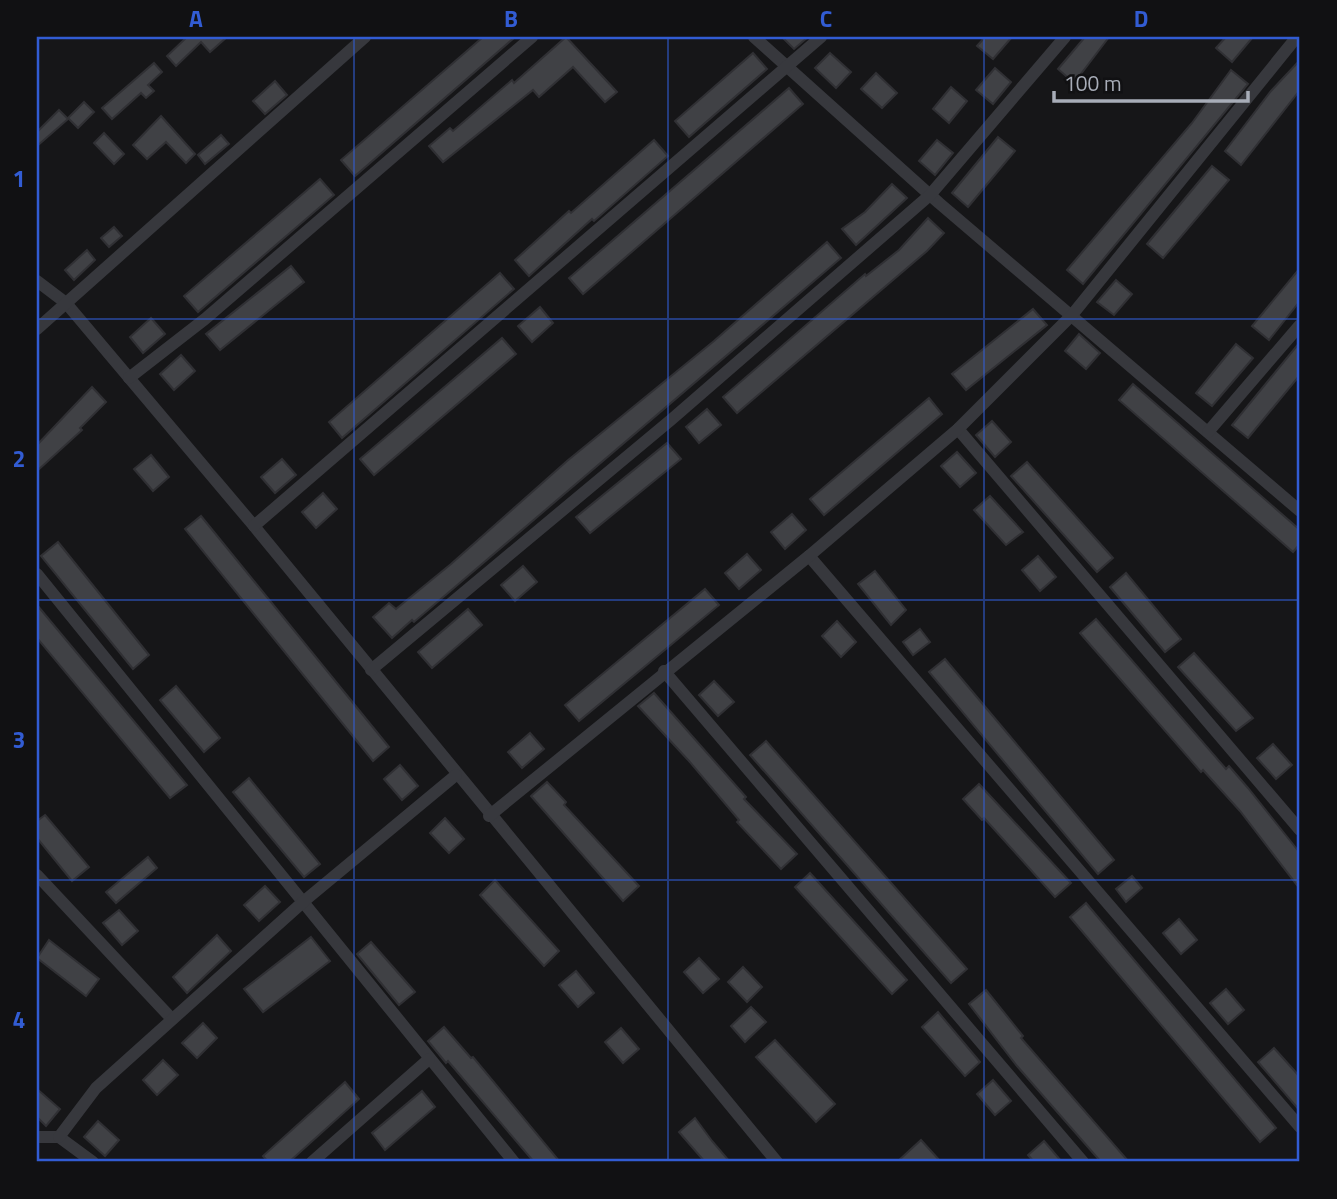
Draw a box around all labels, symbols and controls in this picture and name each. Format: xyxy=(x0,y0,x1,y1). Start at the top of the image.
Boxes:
text: A xyxy=(189,1,203,36)
text: B xyxy=(504,1,518,36)
text: C xyxy=(820,1,832,36)
text: D xyxy=(1134,1,1148,36)
scale bar xyxy=(1054,60,1248,104)
text: 100 m xyxy=(1064,67,1121,99)
text: 1 xyxy=(13,161,25,196)
text: 2 xyxy=(13,441,25,476)
text: 3 xyxy=(13,722,25,757)
text: 4 xyxy=(13,1002,25,1037)

